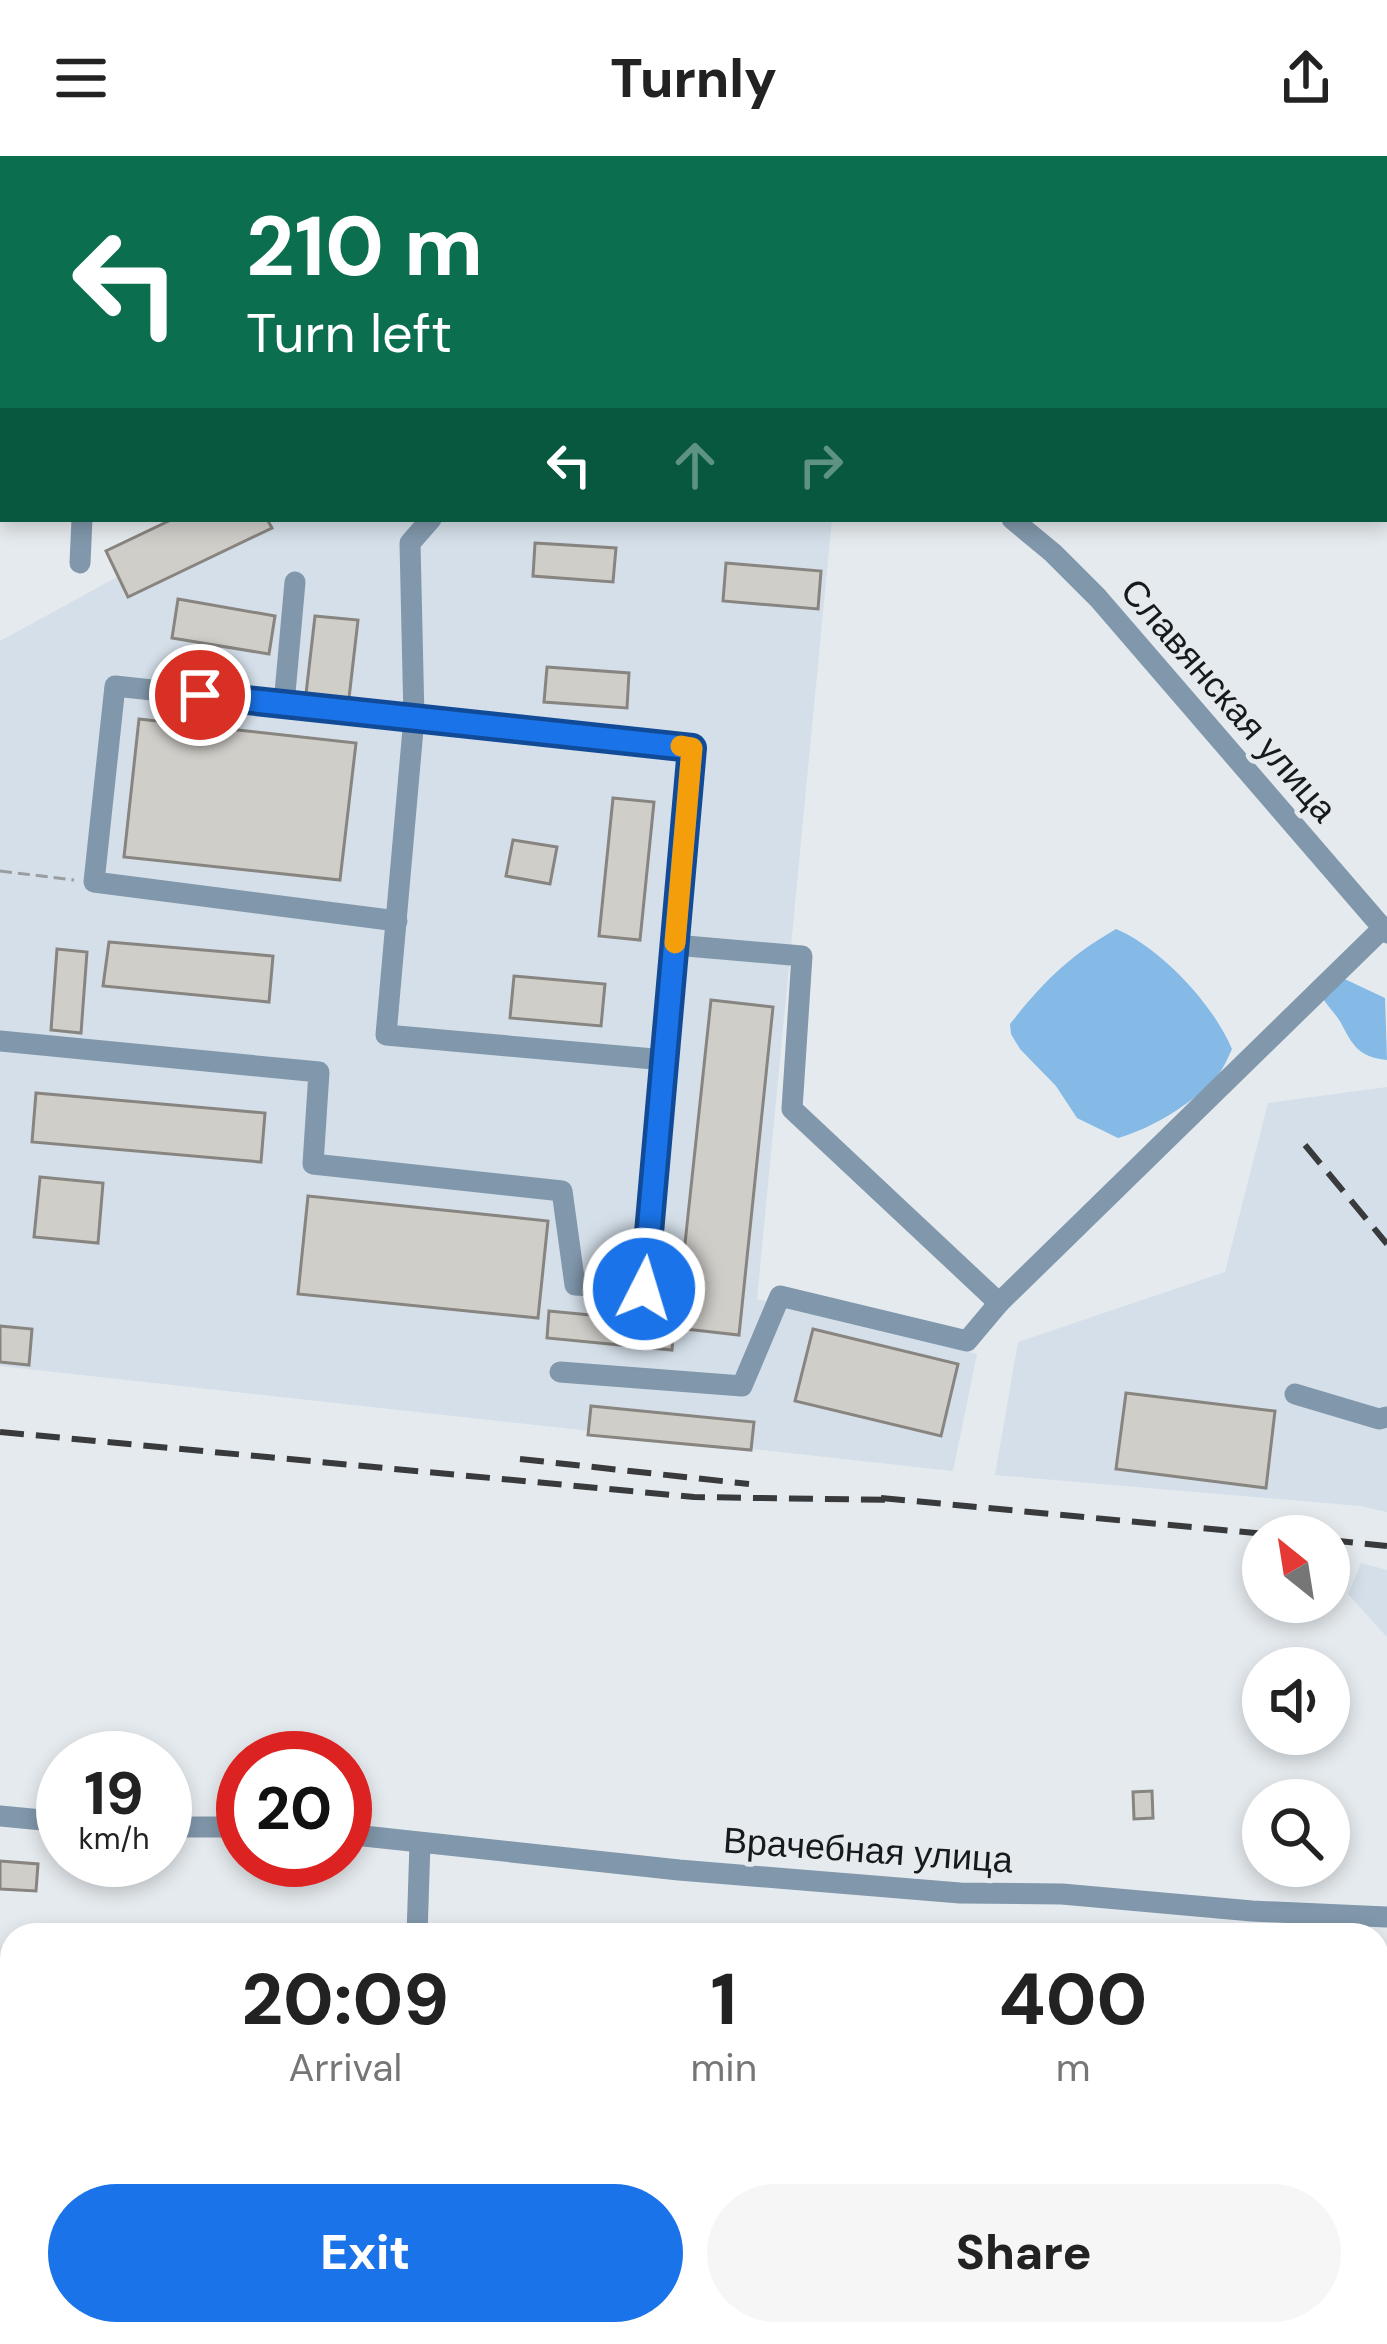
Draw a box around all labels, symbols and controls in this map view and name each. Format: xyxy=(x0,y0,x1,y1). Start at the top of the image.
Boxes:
text: Turnly xyxy=(610,43,777,114)
icon: menu xyxy=(48,45,114,111)
icon: share xyxy=(1273,45,1339,111)
text: 210 m xyxy=(246,192,483,301)
icon: left xyxy=(48,204,204,360)
text: Turn left xyxy=(246,298,452,369)
icon: left xyxy=(536,432,602,498)
icon: ahead xyxy=(662,432,728,498)
icon: right xyxy=(788,432,854,498)
street label: Славянская улица xyxy=(1110,568,1348,832)
pin xyxy=(149,644,251,746)
icon: arrive xyxy=(167,662,233,728)
position arrow xyxy=(581,1226,707,1352)
north arrow xyxy=(1242,1515,1350,1623)
map controls xyxy=(1242,1515,1350,1887)
button: sound xyxy=(1242,1647,1350,1755)
speed limit sign: 20 xyxy=(216,1731,372,1887)
text: 19 xyxy=(84,1754,144,1833)
button: search xyxy=(1242,1779,1350,1887)
street label: Врачебная улица xyxy=(722,1816,1015,1884)
text: km/h xyxy=(79,1819,149,1858)
text: 20:09 xyxy=(242,1953,449,2046)
text: 1 xyxy=(711,1953,737,2046)
text: 400 xyxy=(999,1953,1147,2046)
text: Arrival xyxy=(288,2042,402,2093)
text: min xyxy=(691,2042,757,2093)
text: m xyxy=(1056,2042,1090,2093)
button: Exit xyxy=(48,2184,683,2322)
button: Share xyxy=(707,2184,1341,2322)

